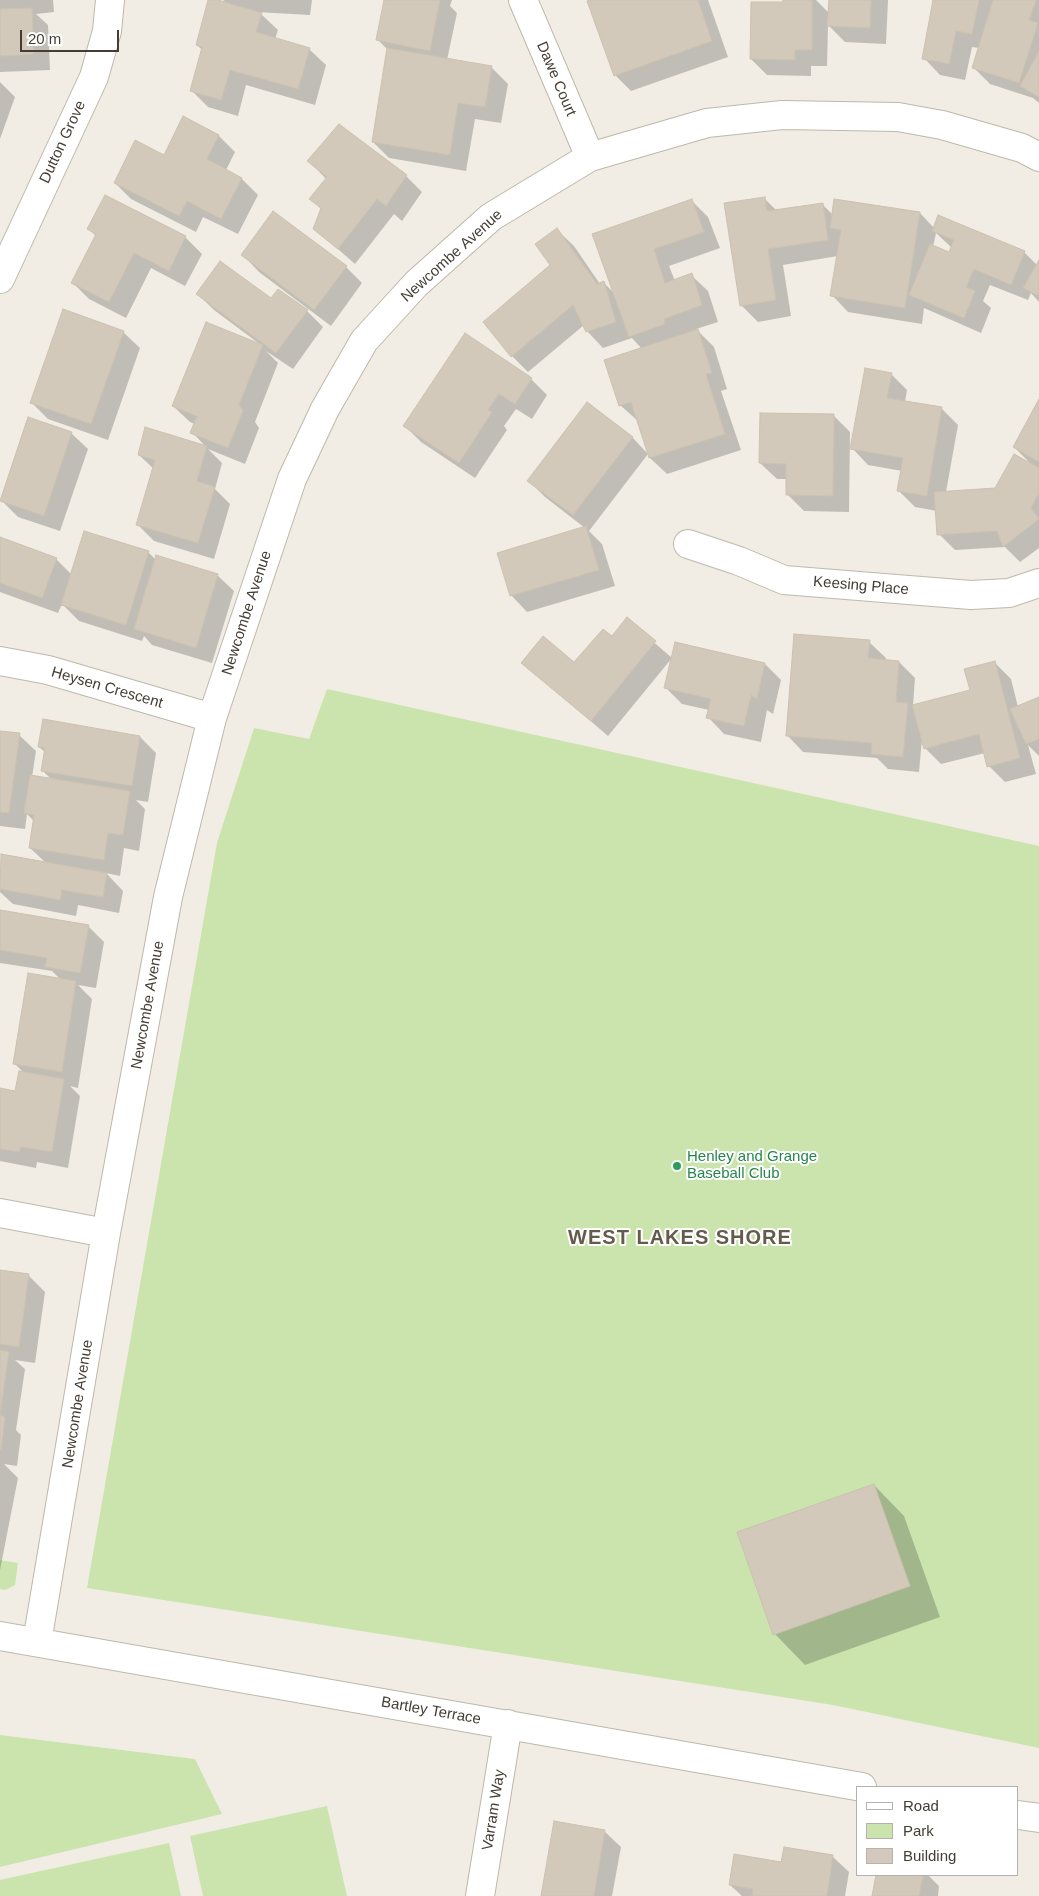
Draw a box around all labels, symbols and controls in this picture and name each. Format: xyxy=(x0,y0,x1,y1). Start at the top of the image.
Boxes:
scale bar xyxy=(22,20,121,52)
text: 20 m xyxy=(28,30,61,47)
street label: Dawe Court xyxy=(532,39,580,119)
street label: Dutton Grove xyxy=(36,98,90,186)
street label: Newcombe Avenue xyxy=(398,206,506,306)
street label: Newcombe Avenue xyxy=(218,548,276,678)
street label: Keesing Place xyxy=(812,573,910,599)
street label: Heysen Crescent xyxy=(49,663,165,713)
street label: Newcombe Avenue xyxy=(128,940,168,1070)
place label: Henley and Grange Baseball Club xyxy=(687,1148,817,1183)
marker: Henley and Grange Baseball Club xyxy=(671,1160,683,1172)
district label: WEST LAKES SHORE xyxy=(566,1226,794,1250)
street label: Newcombe Avenue xyxy=(59,1338,97,1470)
street label: Bartley Terrace xyxy=(380,1693,482,1729)
street label: Varram Way xyxy=(479,1768,509,1852)
legend xyxy=(856,1786,1019,1876)
text: Road xyxy=(903,1797,939,1814)
text: Park xyxy=(903,1822,934,1839)
text: Building xyxy=(903,1847,956,1864)

